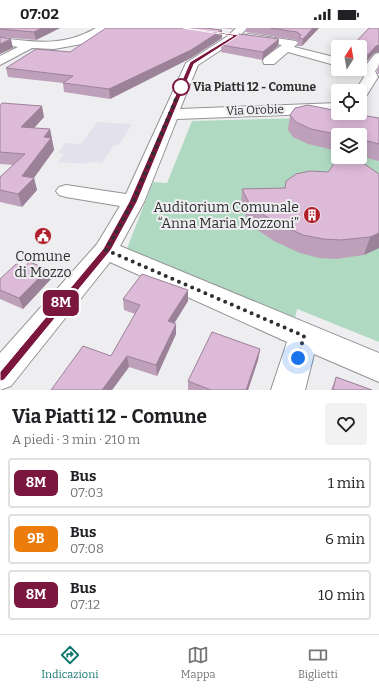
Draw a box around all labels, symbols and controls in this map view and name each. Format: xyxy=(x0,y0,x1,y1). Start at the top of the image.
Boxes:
text: 07:02 xyxy=(20,5,59,23)
north arrow xyxy=(331,40,367,76)
map controls xyxy=(331,40,367,164)
marker: Via Piatti 12 - Comune xyxy=(172,78,190,96)
place label: Via Piatti 12 - Comune xyxy=(193,80,317,94)
button: locate xyxy=(331,84,367,120)
street label: Via Orobie xyxy=(226,102,284,118)
button: layers xyxy=(331,128,367,164)
place label: Auditorium Comunale “Anna Maria Mozzoni” xyxy=(153,199,299,232)
building icon: Auditorium Comunale “Anna Maria Mozzoni” xyxy=(302,205,322,225)
public building icon: Comune di Mozzo xyxy=(33,226,53,246)
place label: Comune di Mozzo xyxy=(14,248,72,281)
line badge: 8M xyxy=(43,290,79,316)
text: 8M xyxy=(51,294,71,311)
your location xyxy=(288,348,308,368)
button: heart xyxy=(325,403,367,445)
text: Via Piatti 12 - Comune xyxy=(12,405,207,428)
text: A piedi · 3 min · 210 m xyxy=(12,432,140,447)
text: Bus xyxy=(70,467,96,485)
text: 8M xyxy=(26,474,46,491)
text: 1 min xyxy=(328,474,365,492)
text: 07:03 xyxy=(70,485,103,500)
text: Bus xyxy=(70,523,96,541)
text: 9B xyxy=(27,530,45,547)
text: 6 min xyxy=(325,530,365,548)
text: 07:08 xyxy=(70,541,104,556)
text: Bus xyxy=(70,579,96,597)
text: 8M xyxy=(26,586,46,603)
text: 10 min xyxy=(318,586,365,604)
text: 07:12 xyxy=(70,597,100,612)
tab: Indicazioni xyxy=(41,644,98,681)
tab: Mappa xyxy=(181,644,216,681)
tab: Biglietti xyxy=(298,644,338,681)

